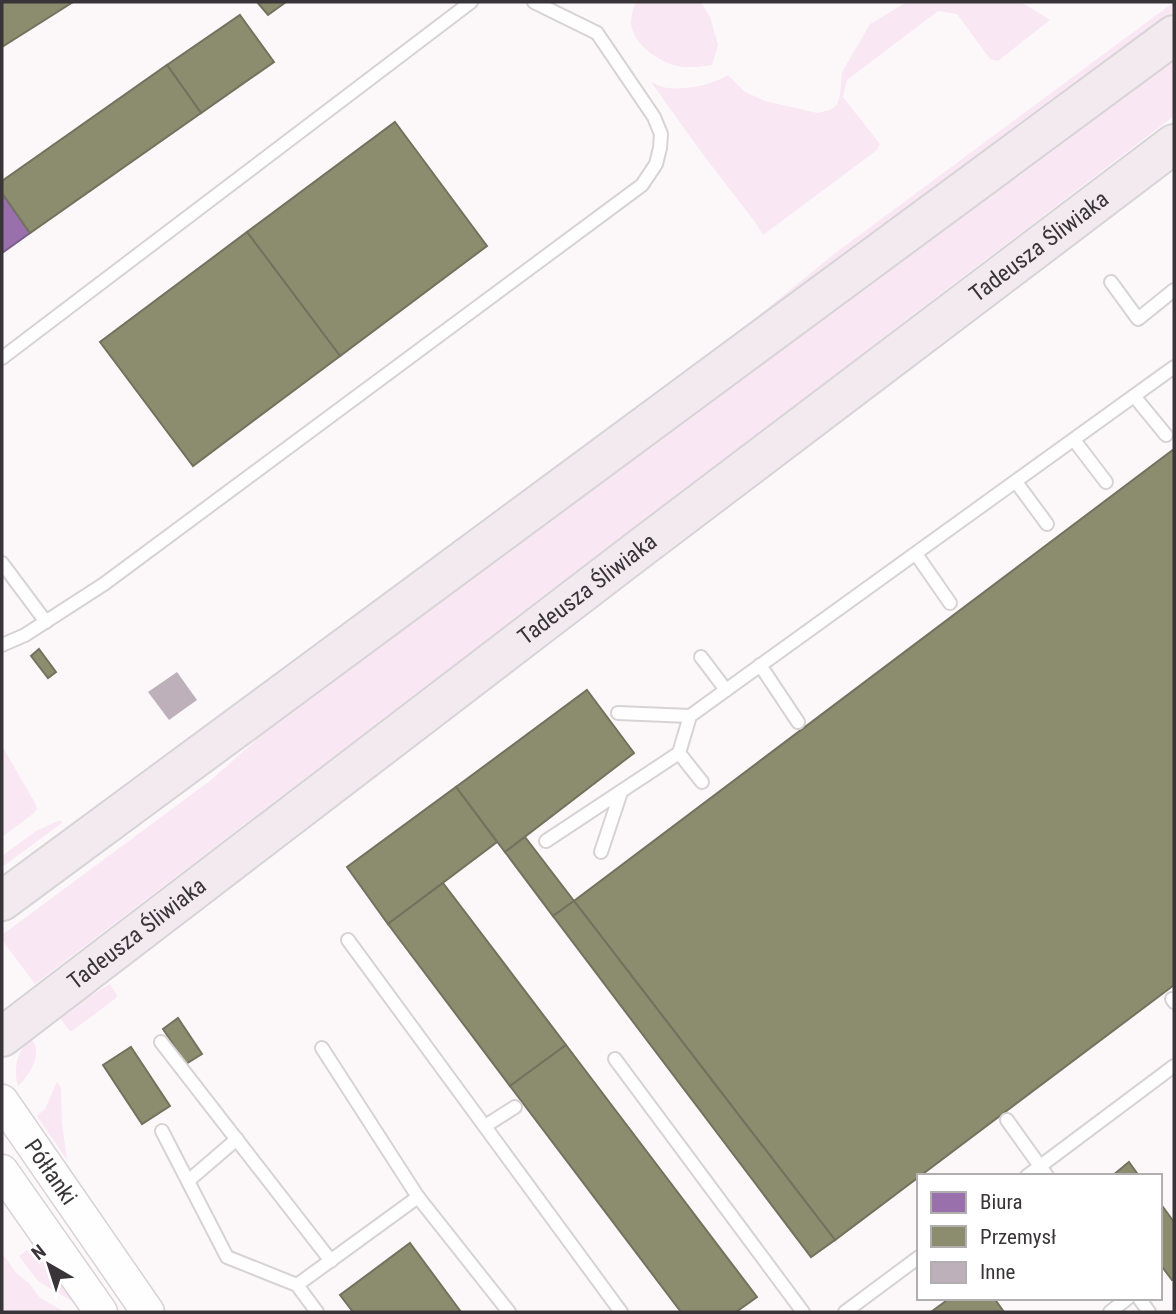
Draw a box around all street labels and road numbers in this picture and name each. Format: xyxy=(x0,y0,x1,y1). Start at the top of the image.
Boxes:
street label: Tadeusza Śliwiaka xyxy=(964,185,1114,307)
street label: Tadeusza Śliwiaka xyxy=(512,527,662,650)
street label: Tadeusza Śliwiaka xyxy=(62,872,211,995)
street label: Półłanki xyxy=(19,1134,83,1210)

